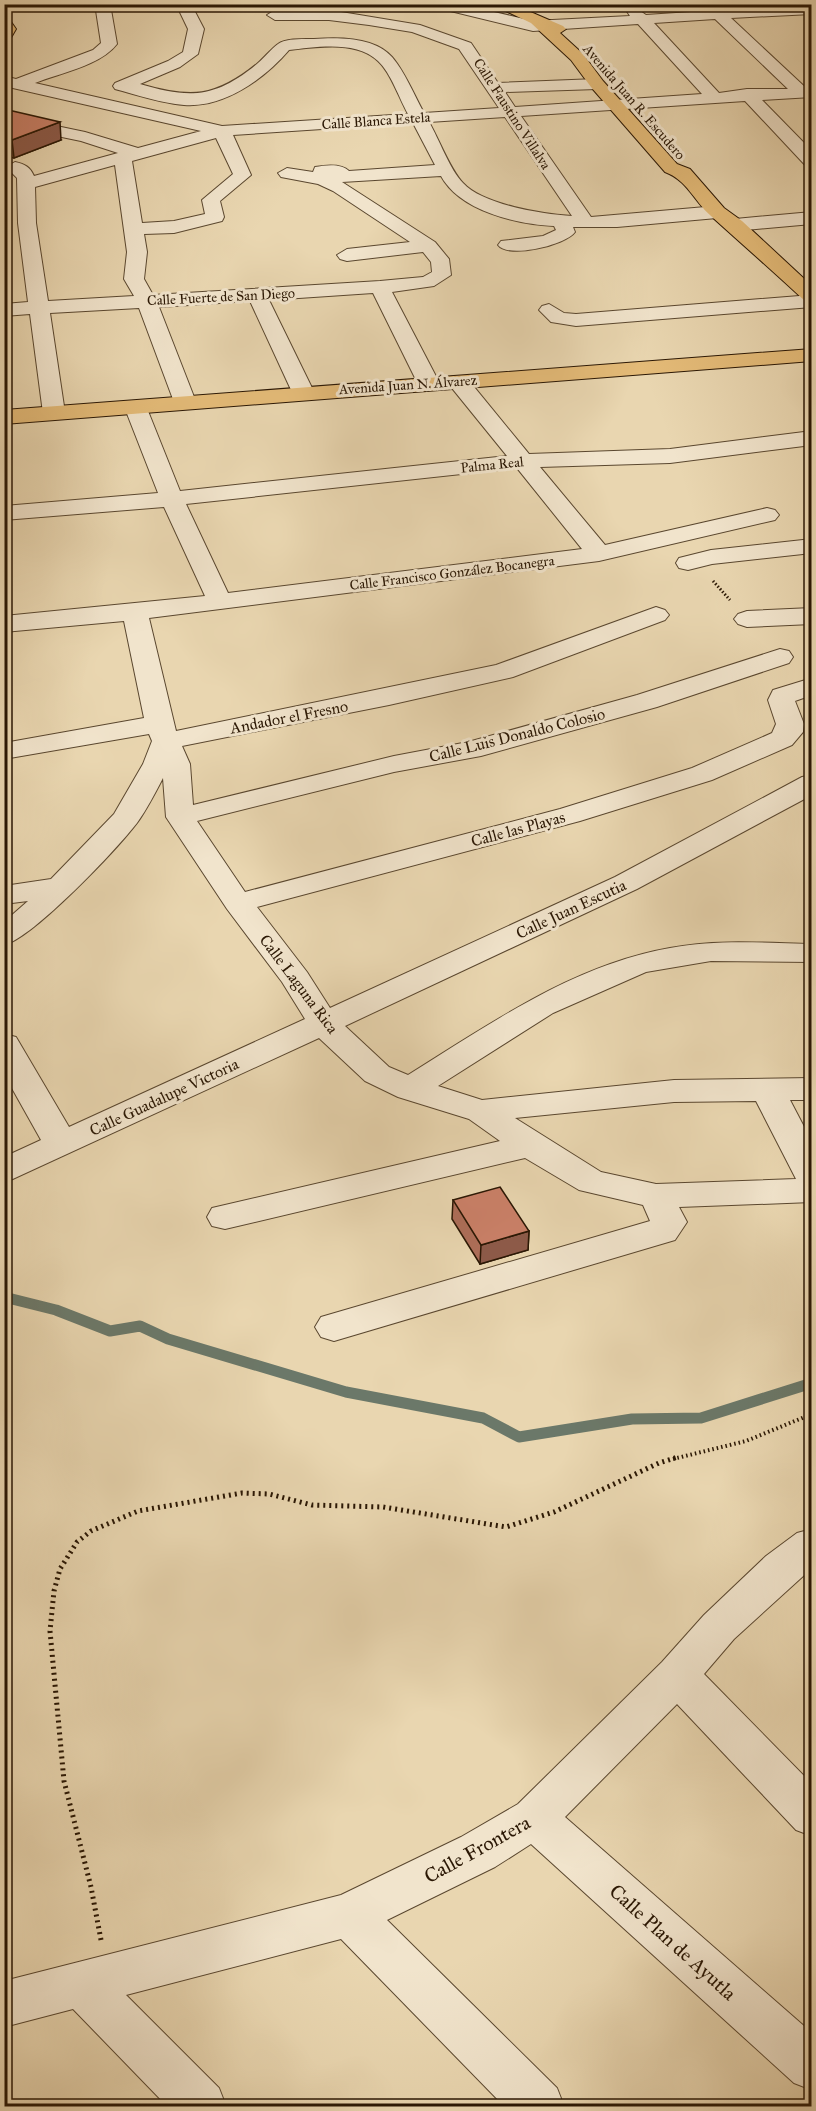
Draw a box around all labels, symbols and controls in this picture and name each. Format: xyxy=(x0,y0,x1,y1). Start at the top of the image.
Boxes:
street label: Avenida Juan R. Escudero xyxy=(578,40,689,164)
street label: Calle Faustino Villalva xyxy=(470,55,554,173)
street label: Calle Blanca Estela xyxy=(321,109,431,133)
street label: Calle Fuerte de San Diego xyxy=(147,285,295,309)
street label: Avenida Juan N. Álvarez xyxy=(337,370,478,399)
street label: Palma Real xyxy=(460,453,525,477)
street label: Calle Francisco González Bocanegra xyxy=(349,552,555,594)
street label: Andador el Fresno xyxy=(228,696,350,738)
street label: Calle Luis Donaldo Colosio xyxy=(427,704,607,766)
street label: Calle las Playas xyxy=(469,807,567,851)
street label: Calle Juan Escutia xyxy=(513,875,630,944)
street label: Calle Laguna Rica xyxy=(255,931,343,1038)
street label: Calle Guadalupe Victoria xyxy=(86,1054,242,1140)
street label: Calle Frontera xyxy=(420,1810,535,1888)
street label: Calle Plan de Ayutla xyxy=(605,1879,742,2006)

